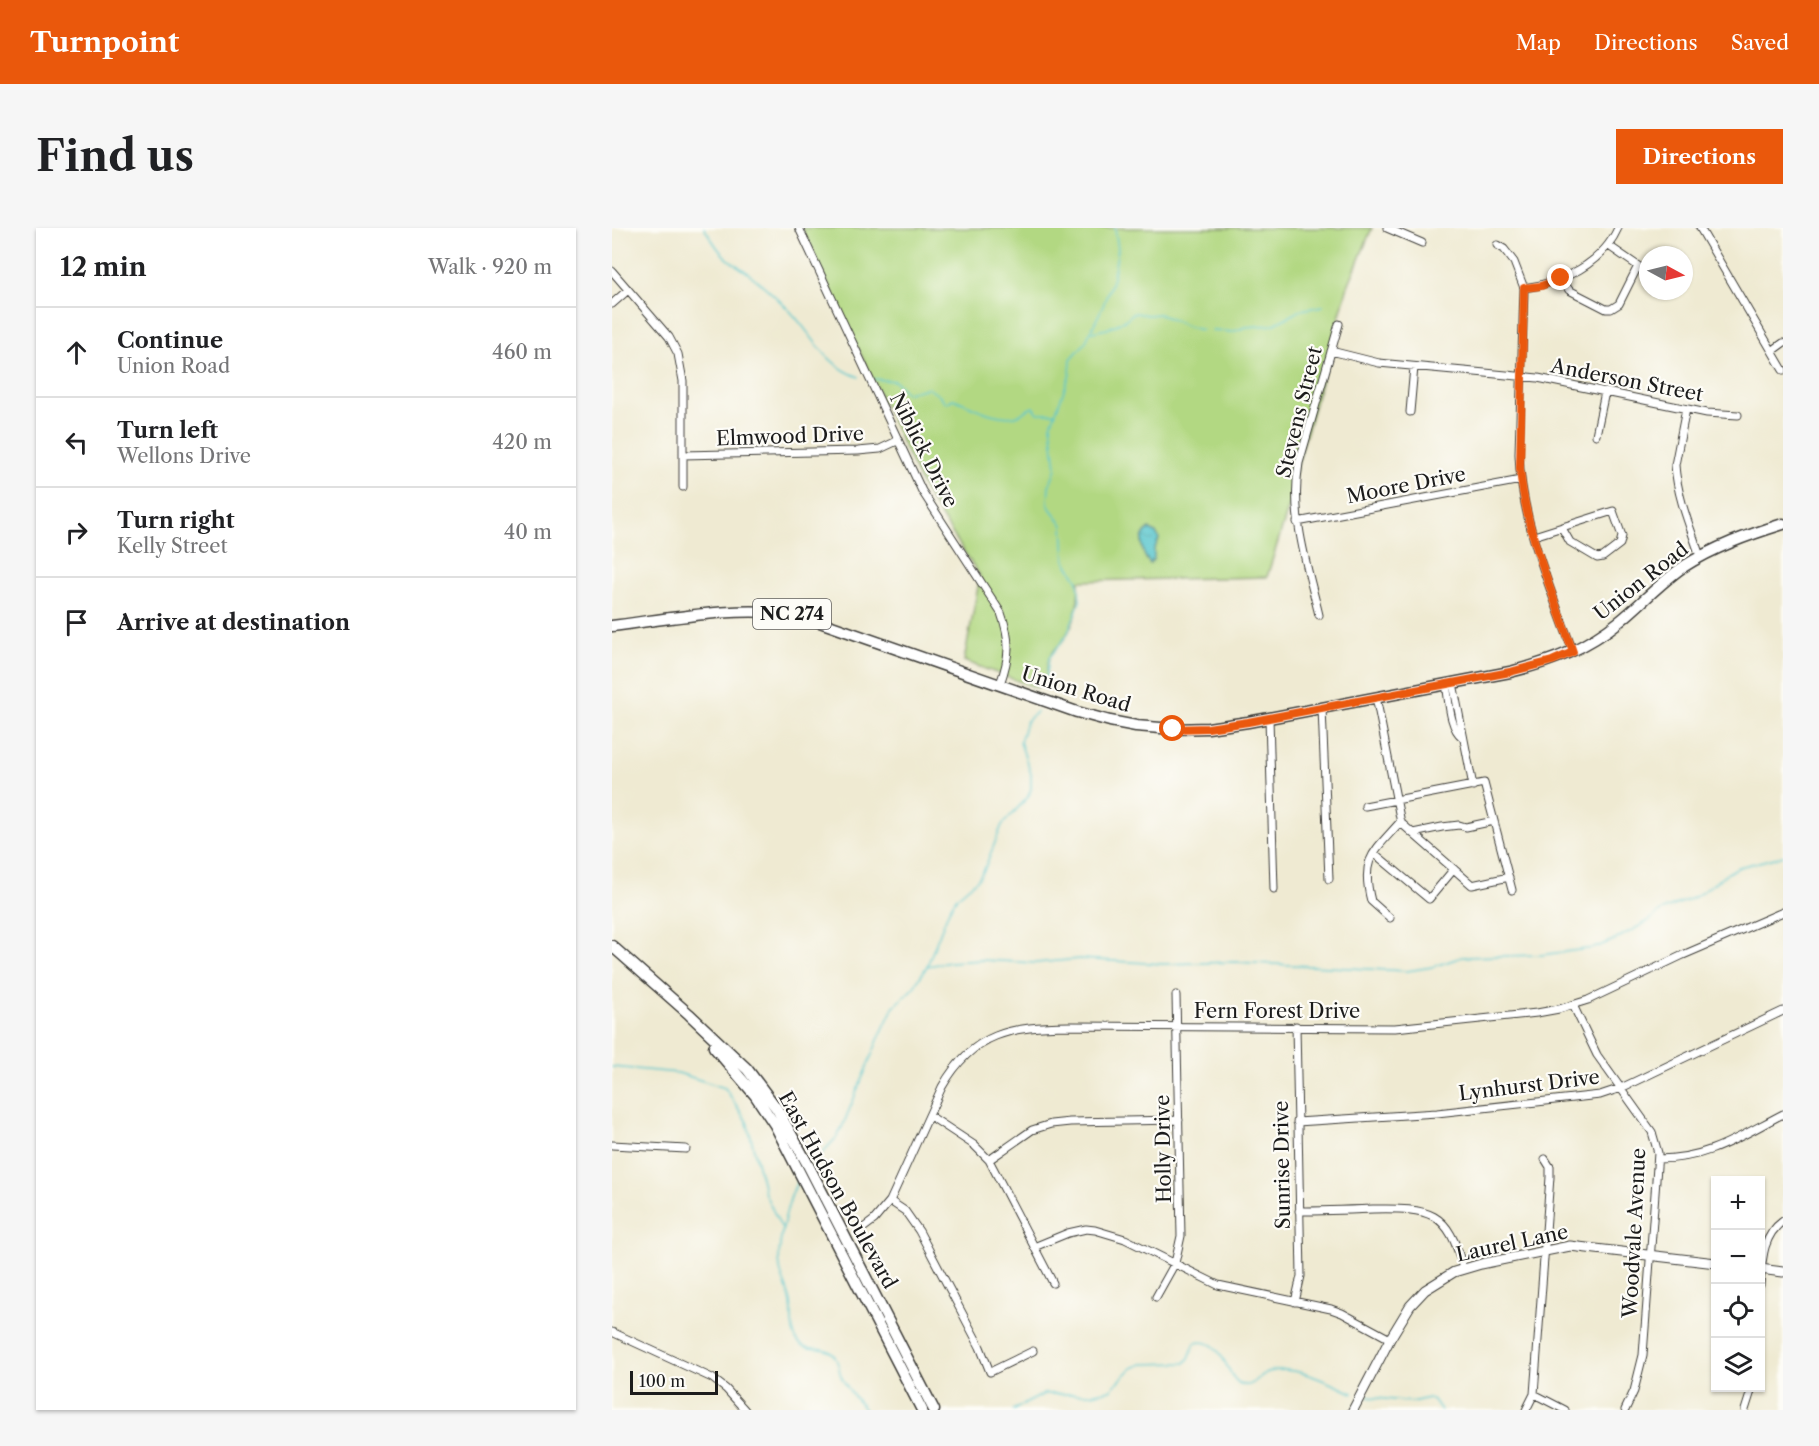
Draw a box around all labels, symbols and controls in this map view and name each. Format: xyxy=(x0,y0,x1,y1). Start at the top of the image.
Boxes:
text: Turnpoint xyxy=(30,25,179,59)
text: Map xyxy=(1516,30,1561,55)
text: Directions xyxy=(1594,30,1698,55)
text: Saved xyxy=(1731,30,1789,55)
button: Directions xyxy=(1616,129,1783,184)
text: Find us xyxy=(36,130,194,182)
north arrow xyxy=(1639,246,1693,300)
text: 12 min xyxy=(60,251,147,283)
text: Walk · 920 m xyxy=(428,255,552,279)
route end xyxy=(1547,264,1573,290)
text: Continue xyxy=(117,327,223,354)
icon: ahead xyxy=(60,336,93,369)
text: 460 m xyxy=(492,340,552,364)
street label: Stevens Street xyxy=(1271,344,1327,480)
street label: Anderson Street xyxy=(1548,353,1705,407)
text: Union Road xyxy=(117,354,230,378)
street label: Niblick Drive xyxy=(885,389,963,511)
text: Turn left xyxy=(117,417,218,444)
street label: Elmwood Drive xyxy=(716,421,864,451)
icon: left xyxy=(60,426,93,459)
text: 420 m xyxy=(492,430,552,454)
text: Wellons Drive xyxy=(117,444,251,468)
street label: Moore Drive xyxy=(1344,462,1468,508)
text: Turn right xyxy=(117,507,235,534)
icon: right xyxy=(60,516,93,549)
text: 40 m xyxy=(504,520,552,544)
text: Kelly Street xyxy=(117,534,227,558)
street label: Union Road xyxy=(1589,537,1693,625)
road number: NC 274 xyxy=(753,599,831,629)
icon: arrive xyxy=(60,606,93,639)
text: Arrive at destination xyxy=(117,609,350,636)
street label: Union Road xyxy=(1018,661,1134,717)
route start xyxy=(1159,715,1185,741)
street label: Fern Forest Drive xyxy=(1194,999,1360,1023)
street label: Lynhurst Drive xyxy=(1457,1064,1601,1106)
street label: East Hudson Boulevard xyxy=(774,1087,902,1293)
street label: Holly Drive xyxy=(1150,1095,1176,1203)
street label: Sunrise Drive xyxy=(1269,1101,1295,1229)
street label: Woodvale Avenue xyxy=(1618,1147,1650,1320)
map controls xyxy=(1711,1176,1765,1392)
button: + xyxy=(1711,1176,1765,1230)
street label: Laurel Lane xyxy=(1454,1219,1570,1267)
button: − xyxy=(1711,1230,1765,1284)
button: locate xyxy=(1711,1284,1765,1338)
button: layers xyxy=(1711,1338,1765,1392)
scale bar xyxy=(630,1368,718,1396)
text: 100 m xyxy=(639,1371,685,1391)

